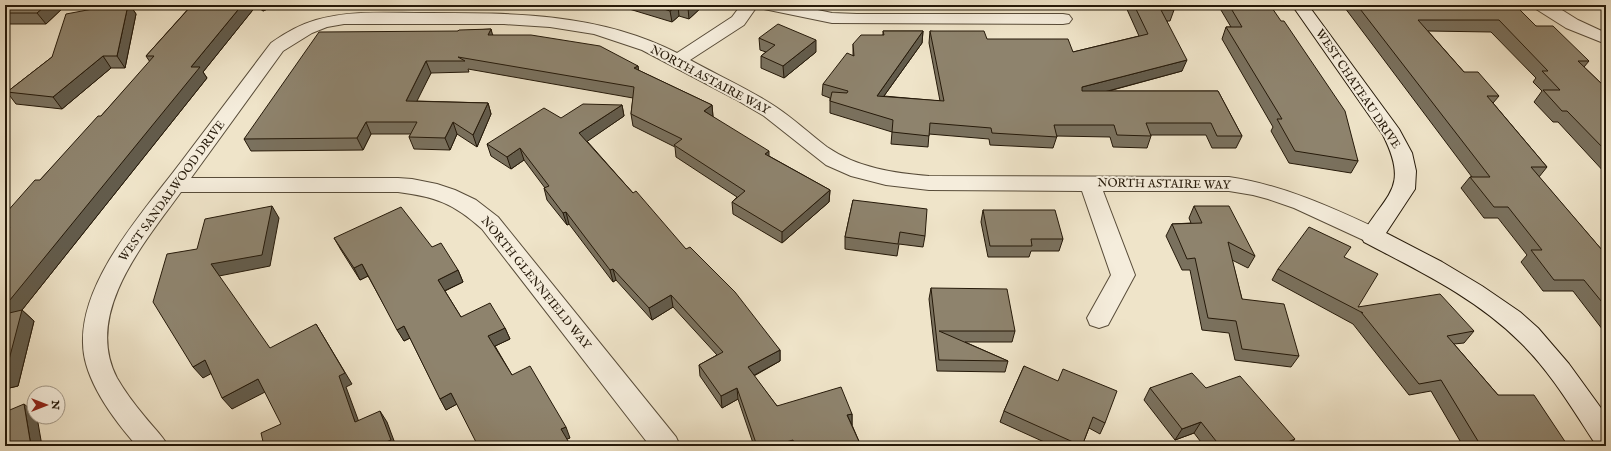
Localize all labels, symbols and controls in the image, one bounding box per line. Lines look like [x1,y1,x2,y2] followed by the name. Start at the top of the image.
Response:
[1312,26,1404,152] street label: WEST CHATEAU DRIVE
[648,42,773,118] street label: NORTH ASTAIRE WAY
[116,117,228,265] street label: WEST SANDALWOOD DRIVE
[1097,175,1232,193] street label: NORTH ASTAIRE WAY
[478,214,595,353] street label: NORTH GLENNFIELD WAY
[26,385,66,425] north arrow
[48,399,62,410] text: N

